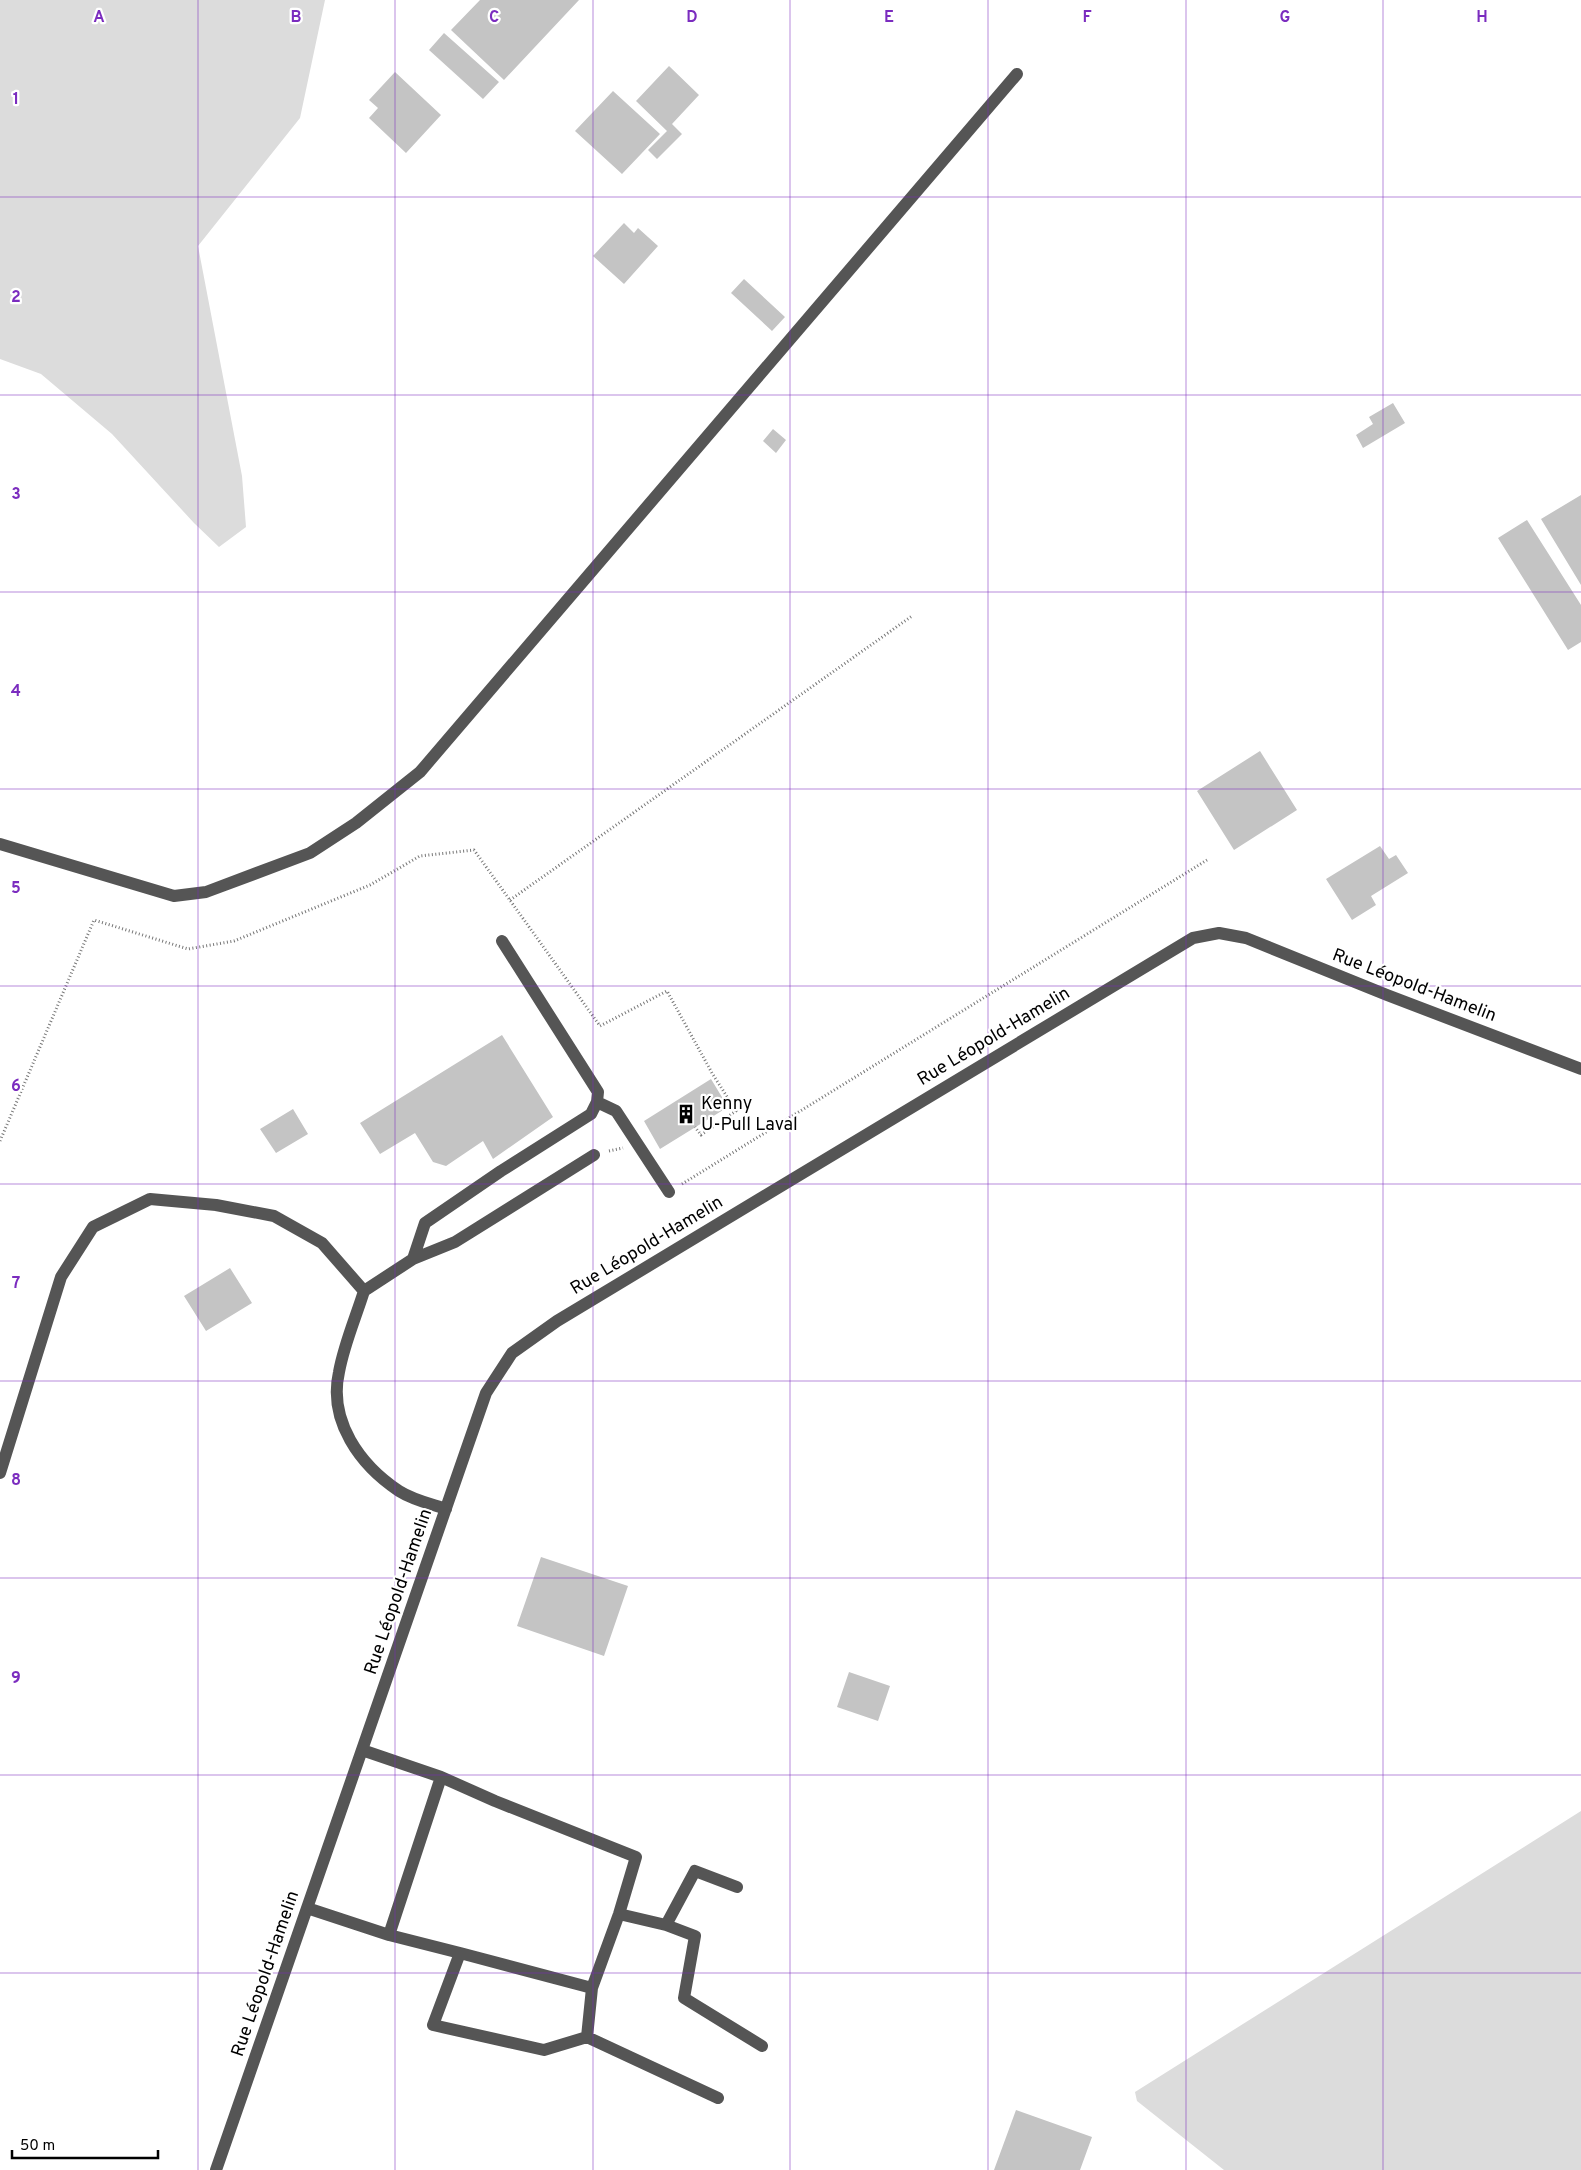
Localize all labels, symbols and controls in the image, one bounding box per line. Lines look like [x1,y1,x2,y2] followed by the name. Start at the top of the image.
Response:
[93,8,105,28] text: A
[290,8,302,28] text: B
[489,8,499,28] text: C
[686,8,698,28] text: D
[884,8,894,28] text: E
[1082,8,1092,28] text: F
[1280,8,1290,28] text: G
[1476,8,1488,28] text: H
[13,90,19,110] text: 1
[11,288,21,308] text: 2
[11,485,21,505] text: 3
[11,682,21,702] text: 4
[11,879,21,899] text: 5
[1329,944,1499,1028] street label: Rue Léopold-Hamelin
[913,982,1075,1092] street label: Rue Léopold-Hamelin
[11,1077,21,1097] text: 6
[701,1093,798,1137] place label: Kenny U-Pull Laval
[675,1103,697,1125] building icon: Kenny U-Pull Laval
[566,1191,728,1301] street label: Rue Léopold-Hamelin
[12,1274,20,1294] text: 7
[11,1471,21,1491] text: 8
[360,1506,438,1678] street label: Rue Léopold-Hamelin
[11,1669,21,1689] text: 9
[227,1888,305,2060] street label: Rue Léopold-Hamelin
[12,2128,159,2160] scale bar
[20,2137,55,2156] text: 50 m

